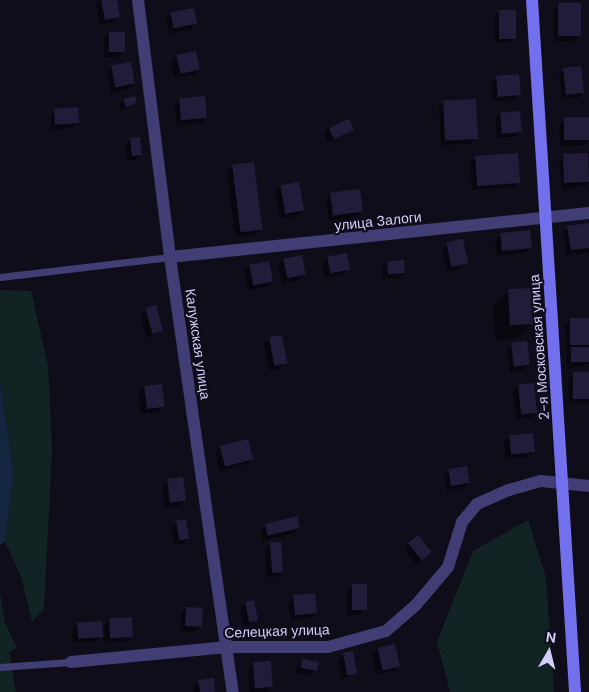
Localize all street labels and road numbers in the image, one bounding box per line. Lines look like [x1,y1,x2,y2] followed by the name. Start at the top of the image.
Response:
[334,208,422,234] street label: улица Залоги
[526,274,552,420] street label: 2-я Московская улица
[182,288,214,400] street label: Калужская улица
[224,621,330,641] street label: Селецкая улица

